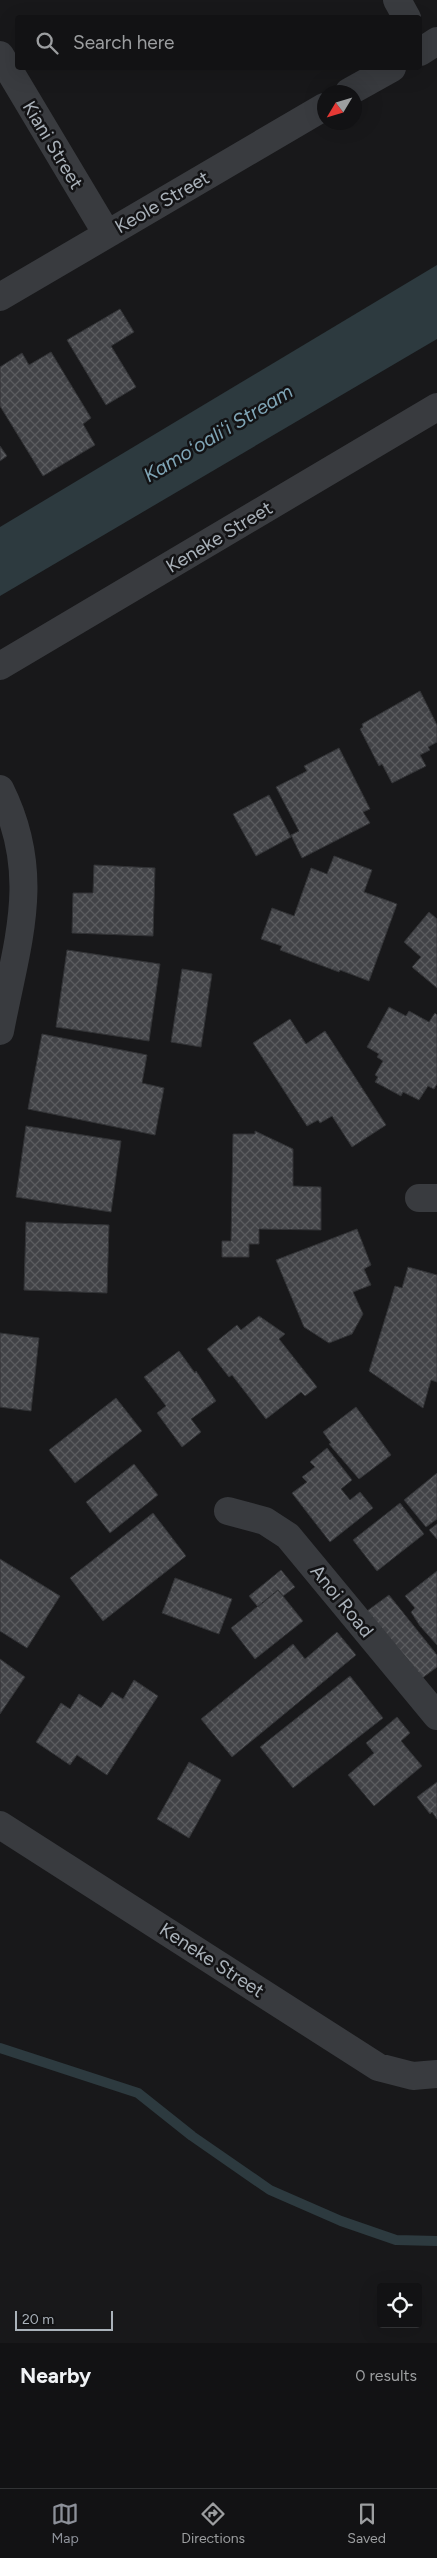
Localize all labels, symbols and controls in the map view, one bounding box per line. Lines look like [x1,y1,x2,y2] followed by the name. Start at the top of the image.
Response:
[15,15,422,70] search box
[33,29,61,57] icon: search
[73,31,175,54] text: Search here
[317,85,362,130] north arrow
[18,97,88,193] street label: Kiani Street
[111,166,213,238] street label: Keole Street
[139,379,297,487] water label: Kamoʻoaliʻi Stream
[162,496,276,578] street label: Keneke Street
[306,1560,378,1642] street label: Anoi Road
[155,1918,269,2002] street label: Keneke Street
[377,2283,422,2328] map controls
[377,2283,422,2328] button: locate
[15,2308,112,2331] scale bar
[22,2311,54,2328] text: 20 m
[20,2363,91,2388] text: Nearby
[355,2366,417,2385] text: 0 results
[51,2500,79,2547] tab: Map
[181,2500,245,2547] tab: Directions
[347,2500,386,2547] tab: Saved

